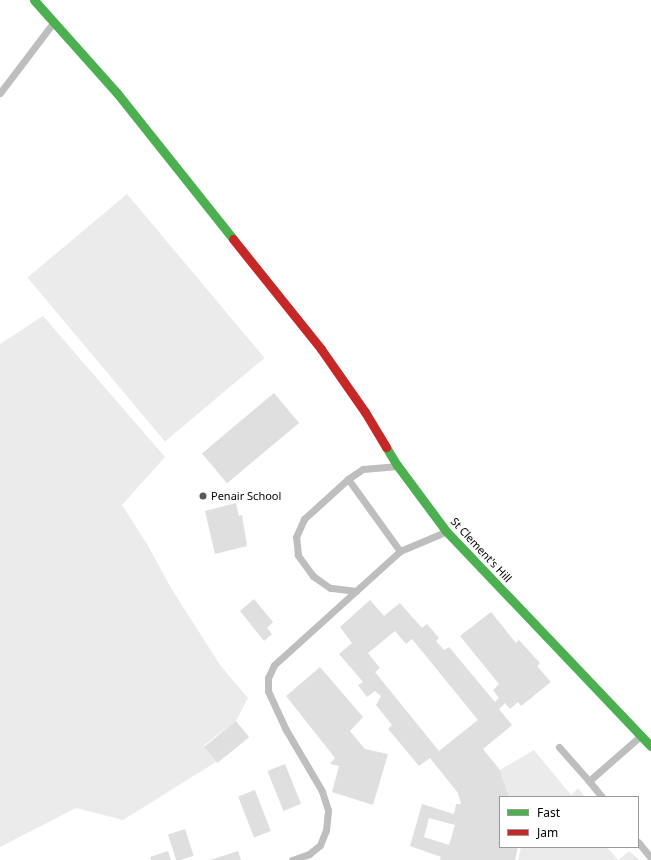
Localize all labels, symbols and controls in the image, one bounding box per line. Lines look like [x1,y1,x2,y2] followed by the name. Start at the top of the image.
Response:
[211,489,281,503] place label: Penair School
[198,491,208,501] marker: Penair School
[448,515,514,585] street label: St Clement's Hill
[499,796,639,848] legend
[537,804,560,821] text: Fast
[537,824,558,841] text: Jam

